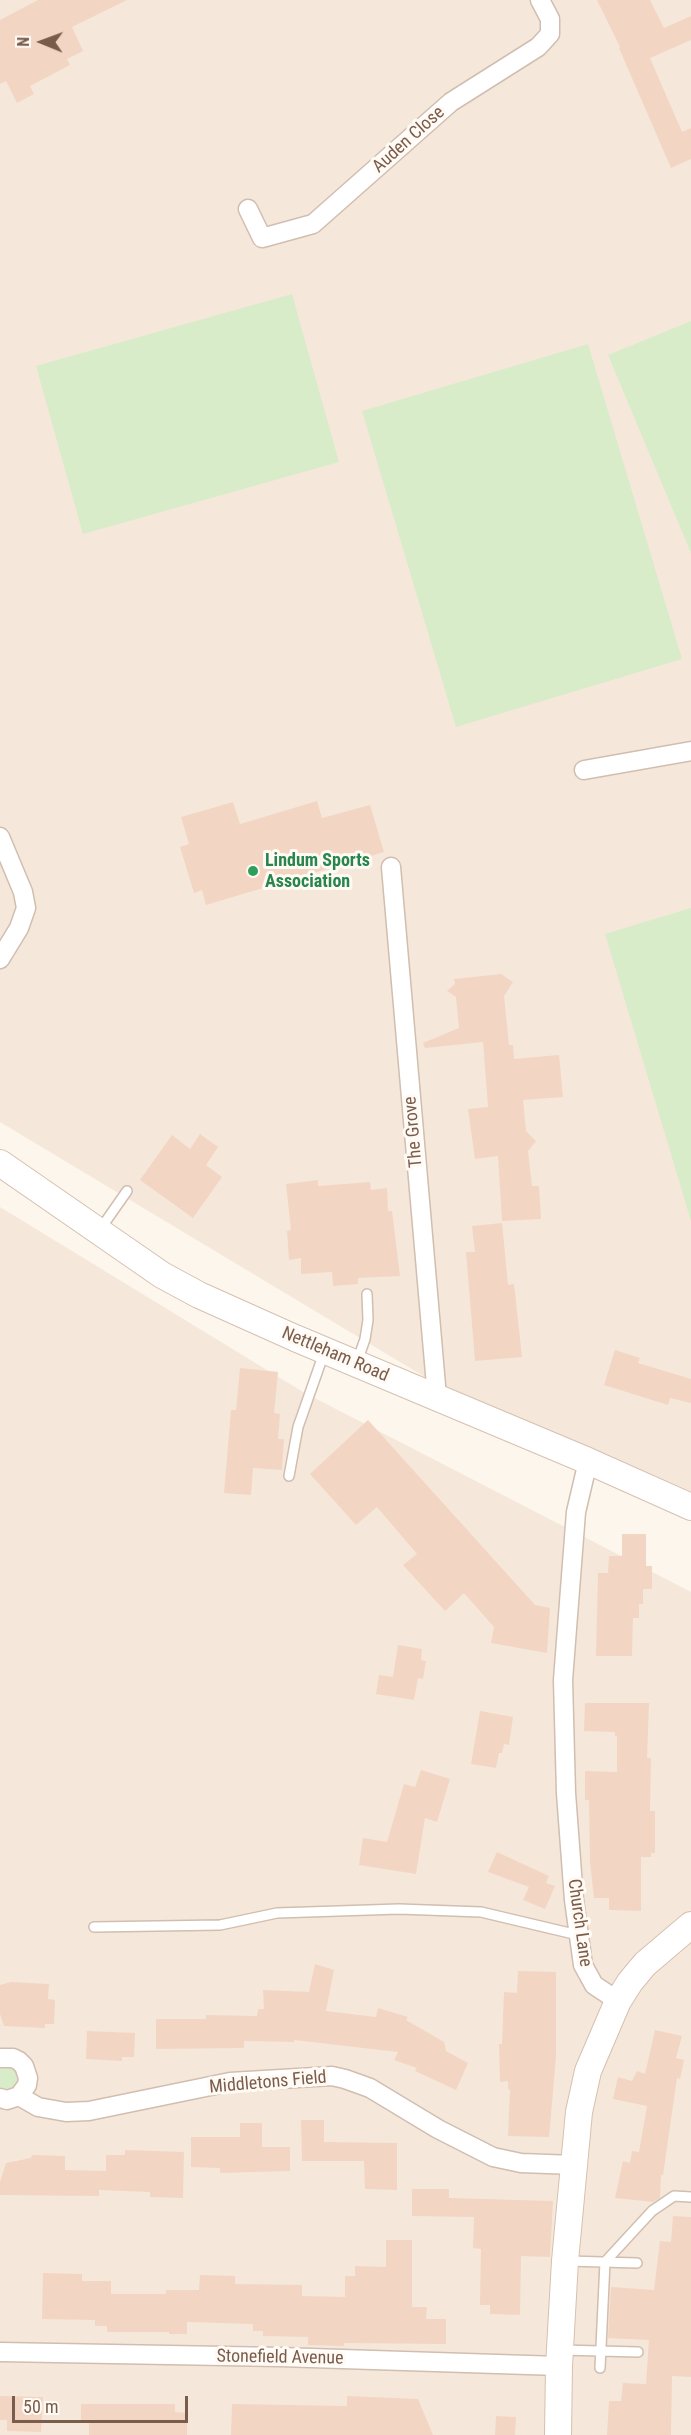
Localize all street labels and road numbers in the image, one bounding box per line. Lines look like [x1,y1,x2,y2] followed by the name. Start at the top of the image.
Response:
[369,102,449,178] street label: Auden Close
[400,1095,428,1169] street label: The Grove
[278,1323,392,1387] street label: Nettleham Road
[562,1878,596,1968] street label: Church Lane
[208,2067,328,2099] street label: Middletons Field
[216,2346,344,2370] street label: Stonefield Avenue

